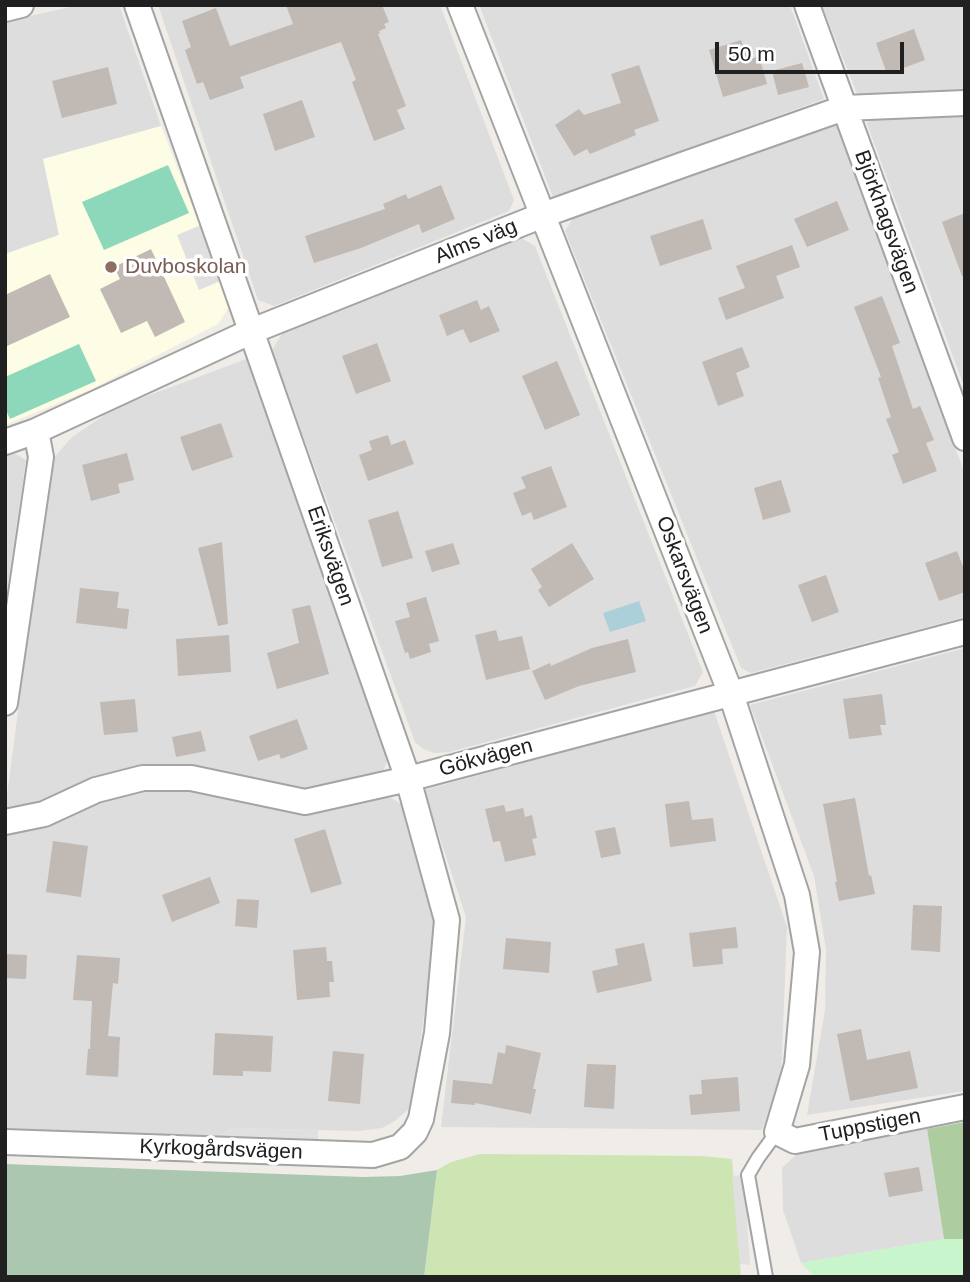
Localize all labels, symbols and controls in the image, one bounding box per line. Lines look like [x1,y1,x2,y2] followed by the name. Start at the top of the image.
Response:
[718,28,907,72] scale bar
[728,42,775,65] text: 50 m
[848,147,924,297] street label: Björkhagsvägen
[431,214,521,270] street label: Alms väg
[125,254,246,280] place label: Duvboskolan
[103,259,119,275] marker: Duvboskolan
[301,503,359,609] street label: Eriksvägen
[650,513,718,637] street label: Oskarsvägen
[437,733,535,783] street label: Gökvägen
[817,1104,923,1148] street label: Tuppstigen
[139,1135,303,1165] street label: Kyrkogårdsvägen

